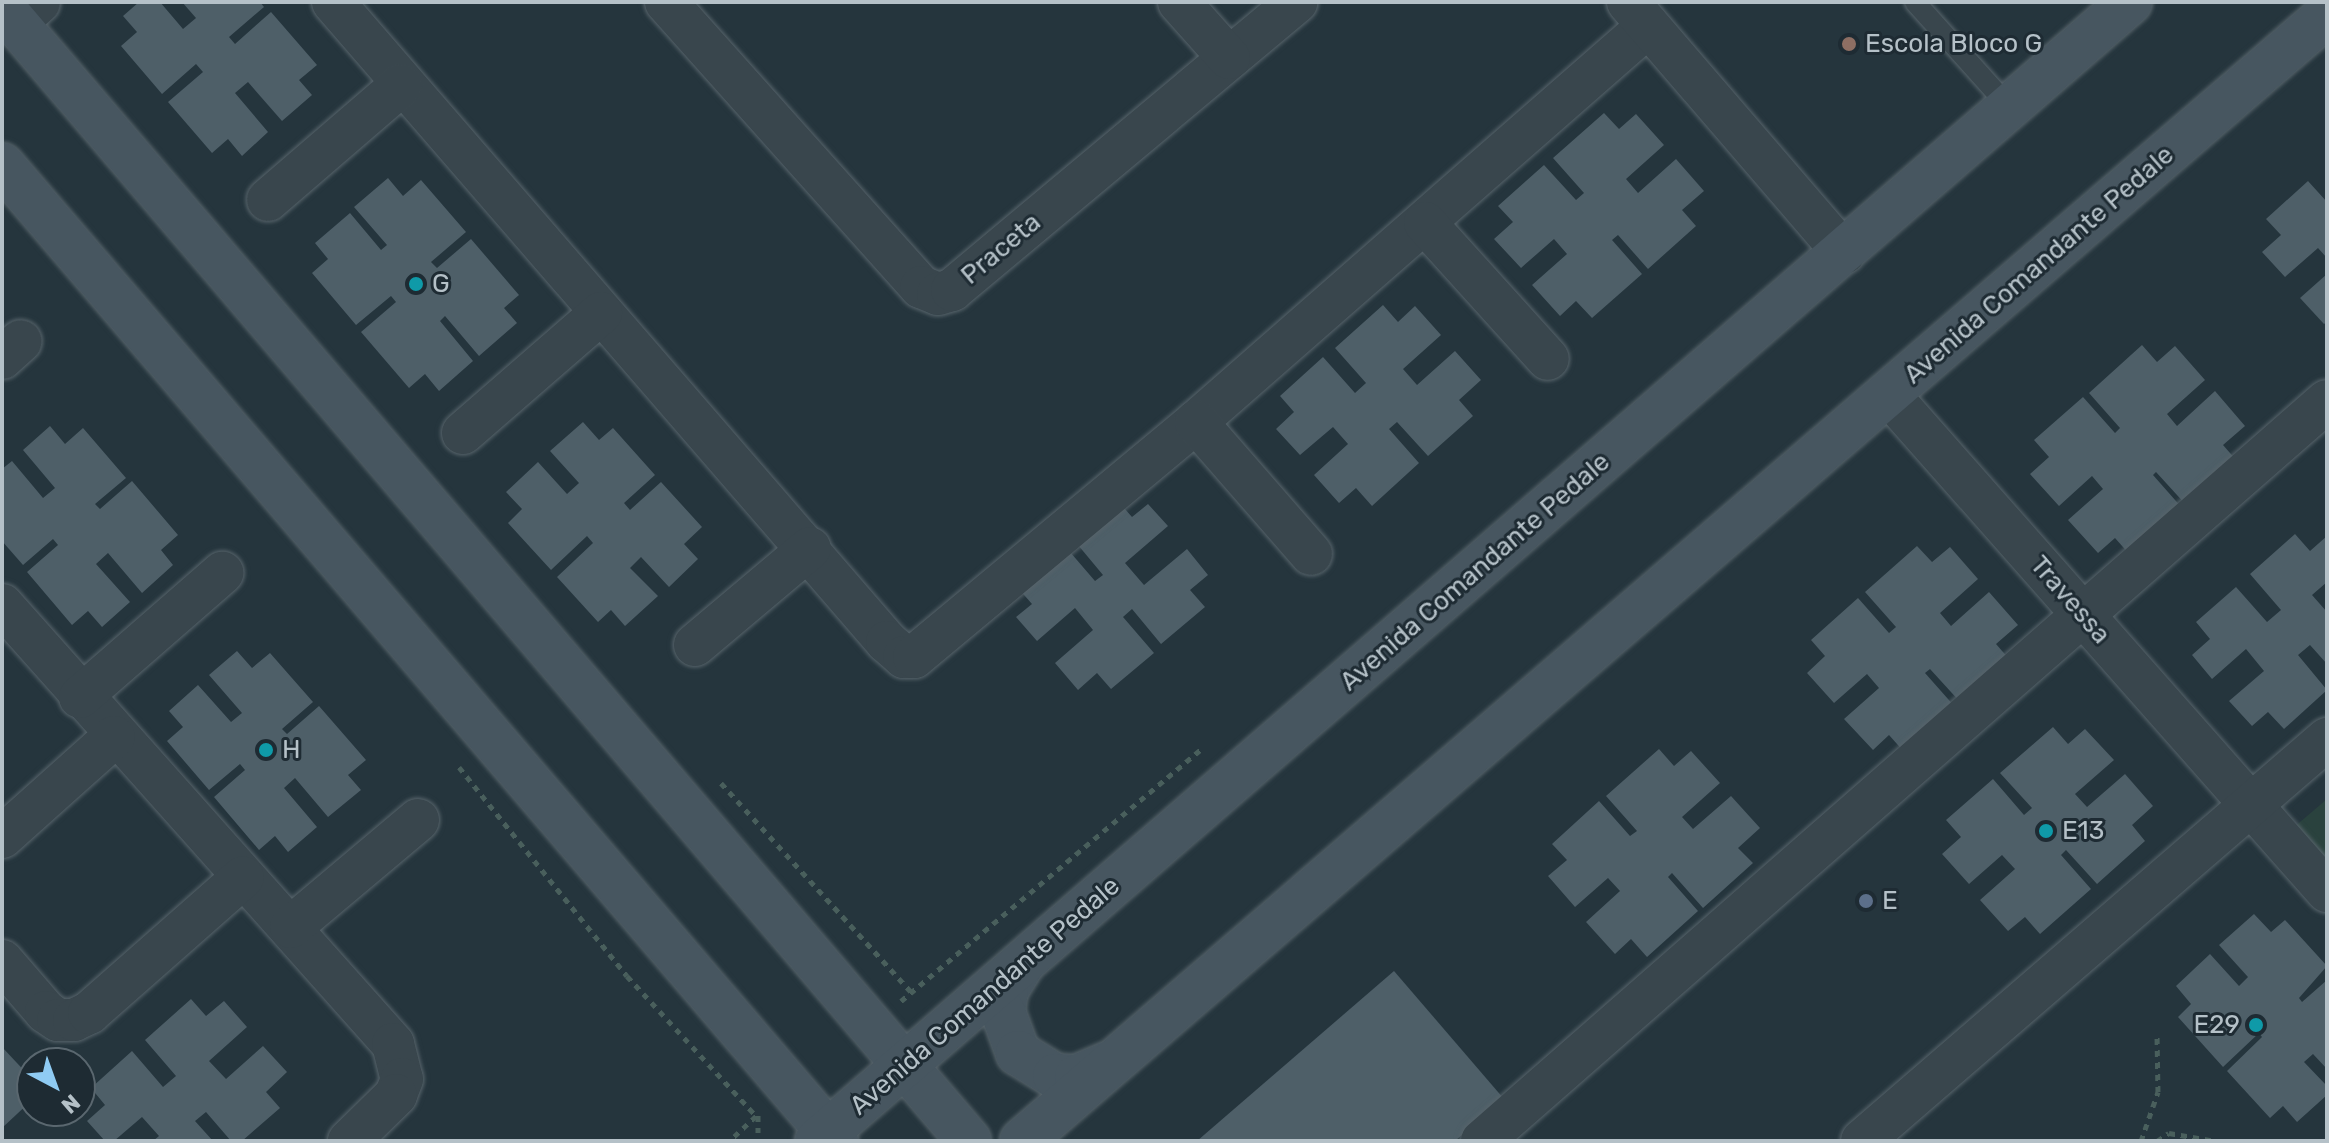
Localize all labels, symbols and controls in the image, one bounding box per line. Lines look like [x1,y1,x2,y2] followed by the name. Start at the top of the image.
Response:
[1865,28,2042,60] place label: Escola Bloco G
[1840,35,1858,53] marker: Escola Bloco G
[1898,139,2180,391] street label: Avenida Comandante Pedale
[955,207,1047,291] street label: Praceta
[432,268,450,300] place label: G
[407,275,425,293] marker: G
[1334,446,1616,698] street label: Avenida Comandante Pedale
[2023,550,2117,650] street label: Travessa
[282,734,301,766] place label: H
[257,741,275,759] marker: H
[2062,815,2104,847] place label: E13
[2037,822,2055,840] marker: E13
[844,870,1126,1122] street label: Avenida Comandante Pedale
[1882,885,1898,917] place label: E
[1857,892,1875,910] marker: E
[2194,1009,2240,1041] place label: E29
[2247,1016,2265,1034] marker: E29
[16,1047,96,1127] north arrow
[56,1089,86,1119] text: N

